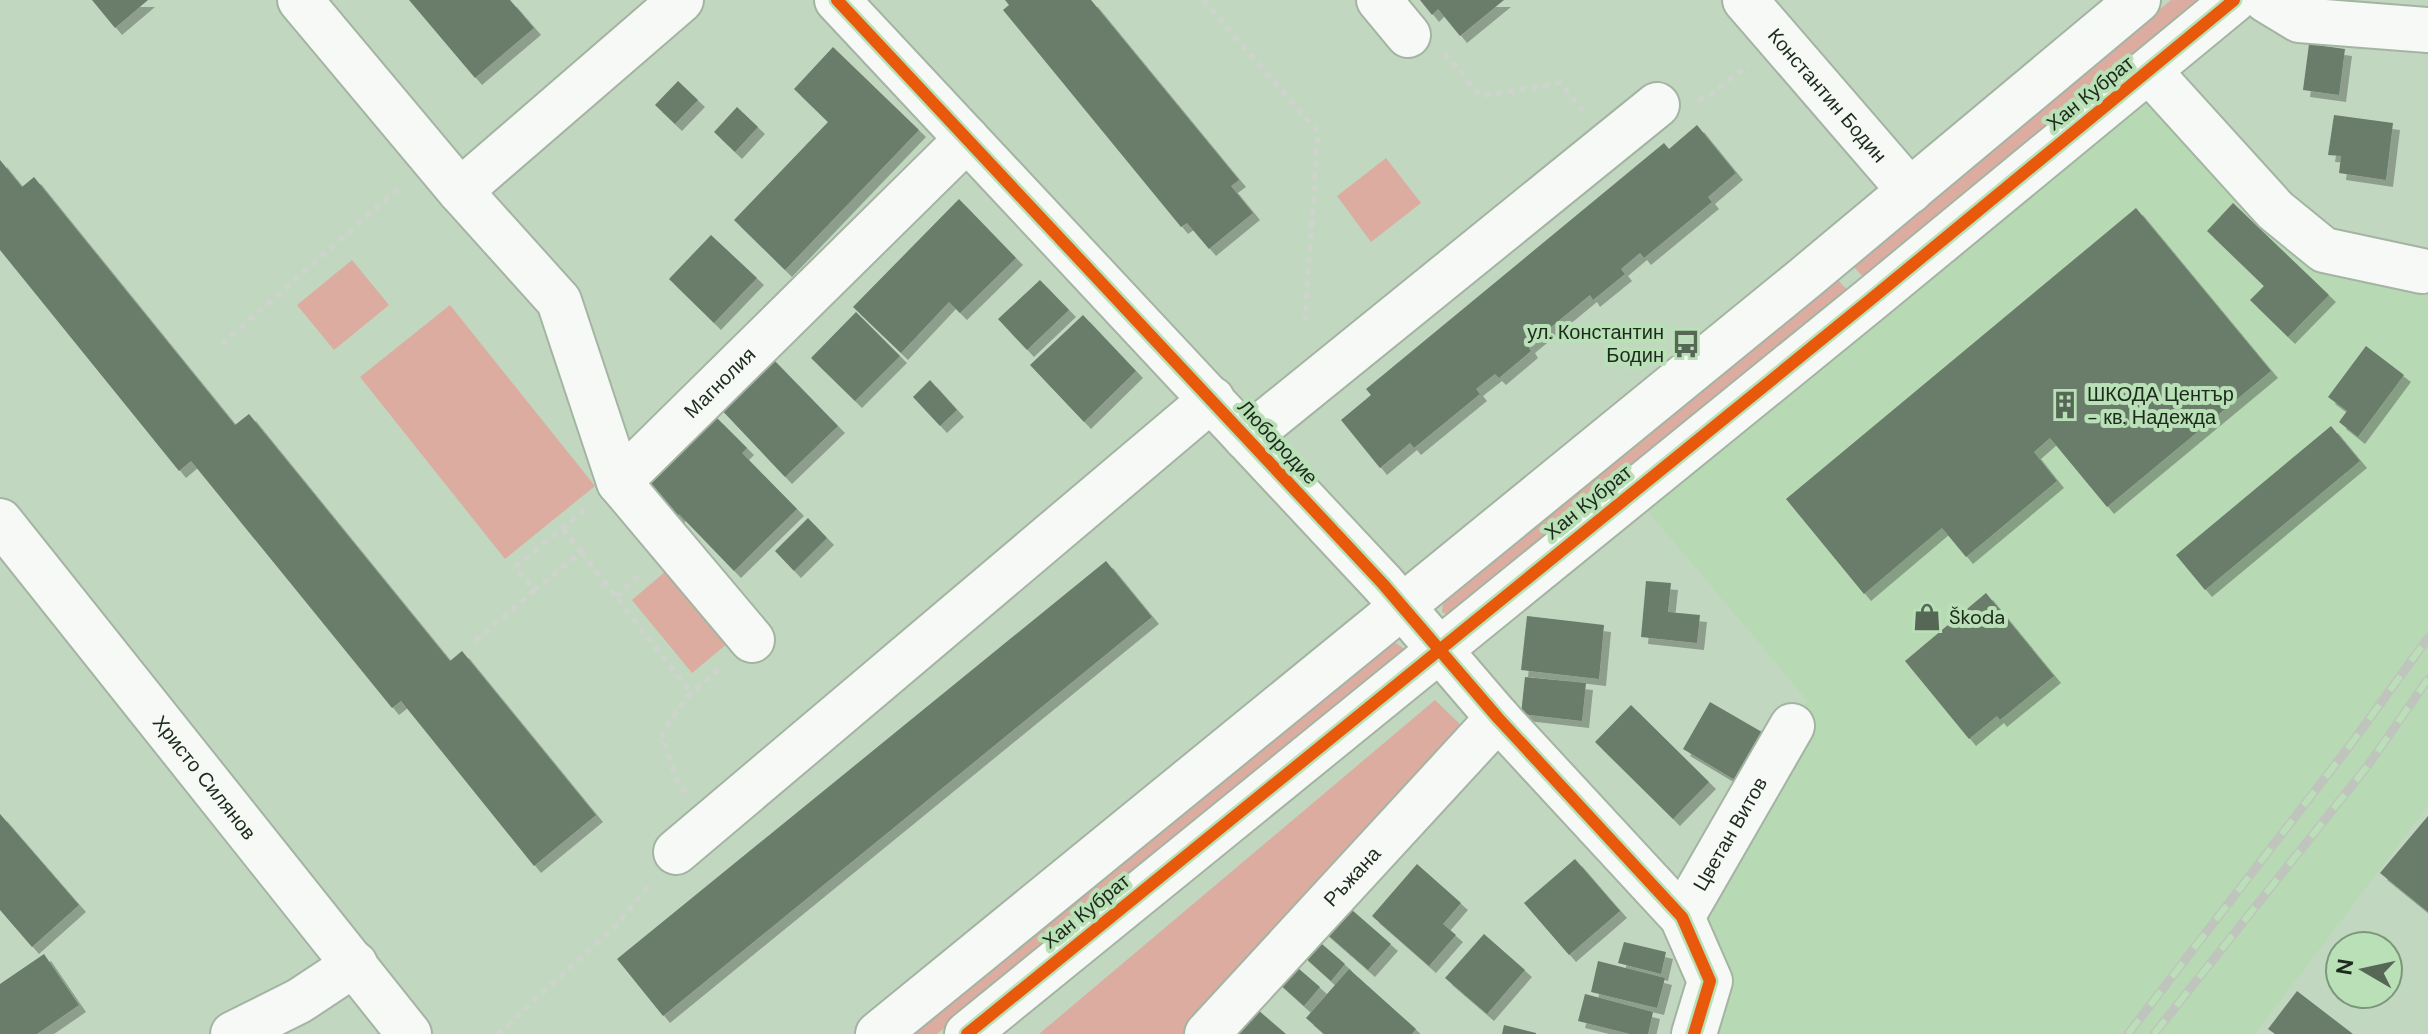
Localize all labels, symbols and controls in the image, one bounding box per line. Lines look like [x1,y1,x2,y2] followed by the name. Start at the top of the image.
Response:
[1762,23,1893,168] street label: Константин Бодин
[2041,50,2139,136] street label: Хан Кубрат
[1527,319,1664,368] place label: ул. Константин Бодин
[1671,329,1701,359] bus stop icon: ул. Константин Бодин
[678,342,761,424] street label: Магнолия
[2087,381,2234,430] place label: ШКОДА Център - кв. Надежда
[2050,390,2080,420] building icon: ШКОДА Център - кв. Надежда
[1232,394,1324,490] street label: Любородие
[1539,459,1637,545] street label: Хан Кубрат
[1912,602,1942,632] shop icon: Škoda
[1949,604,2005,630] place label: Škoda
[147,710,262,845] street label: Христо Силянов
[1687,772,1773,895] street label: Цветан Витов
[1318,840,1387,912] street label: Ръжана
[1037,868,1135,954] street label: Хан Кубрат
[2324,930,2404,1010] north arrow
[2329,957,2360,977] text: N

